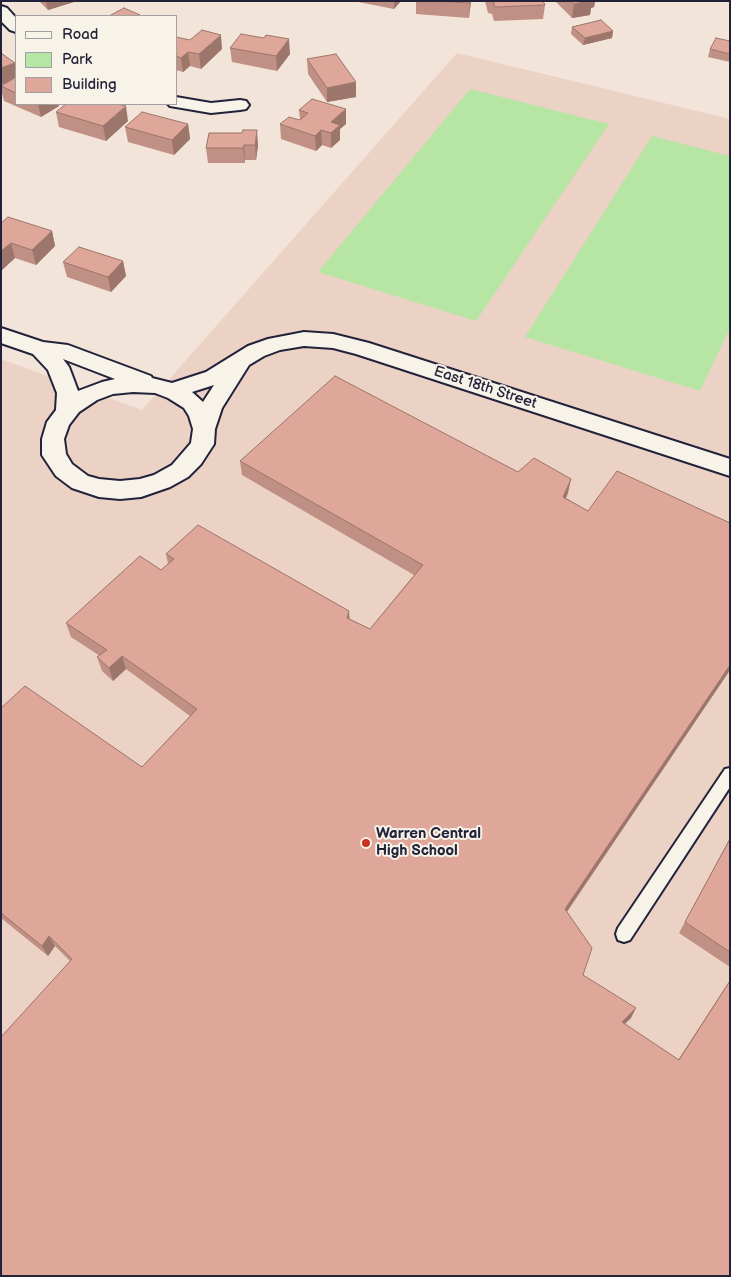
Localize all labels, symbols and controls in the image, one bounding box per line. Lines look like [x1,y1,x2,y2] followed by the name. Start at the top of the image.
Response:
[15,15,178,105] legend
[62,25,98,44] text: Road
[62,50,92,69] text: Park
[62,75,117,94] text: Building
[431,363,539,413] street label: East 18th Street
[376,825,481,860] place label: Warren Central High School
[360,837,372,849] marker: Warren Central High School

